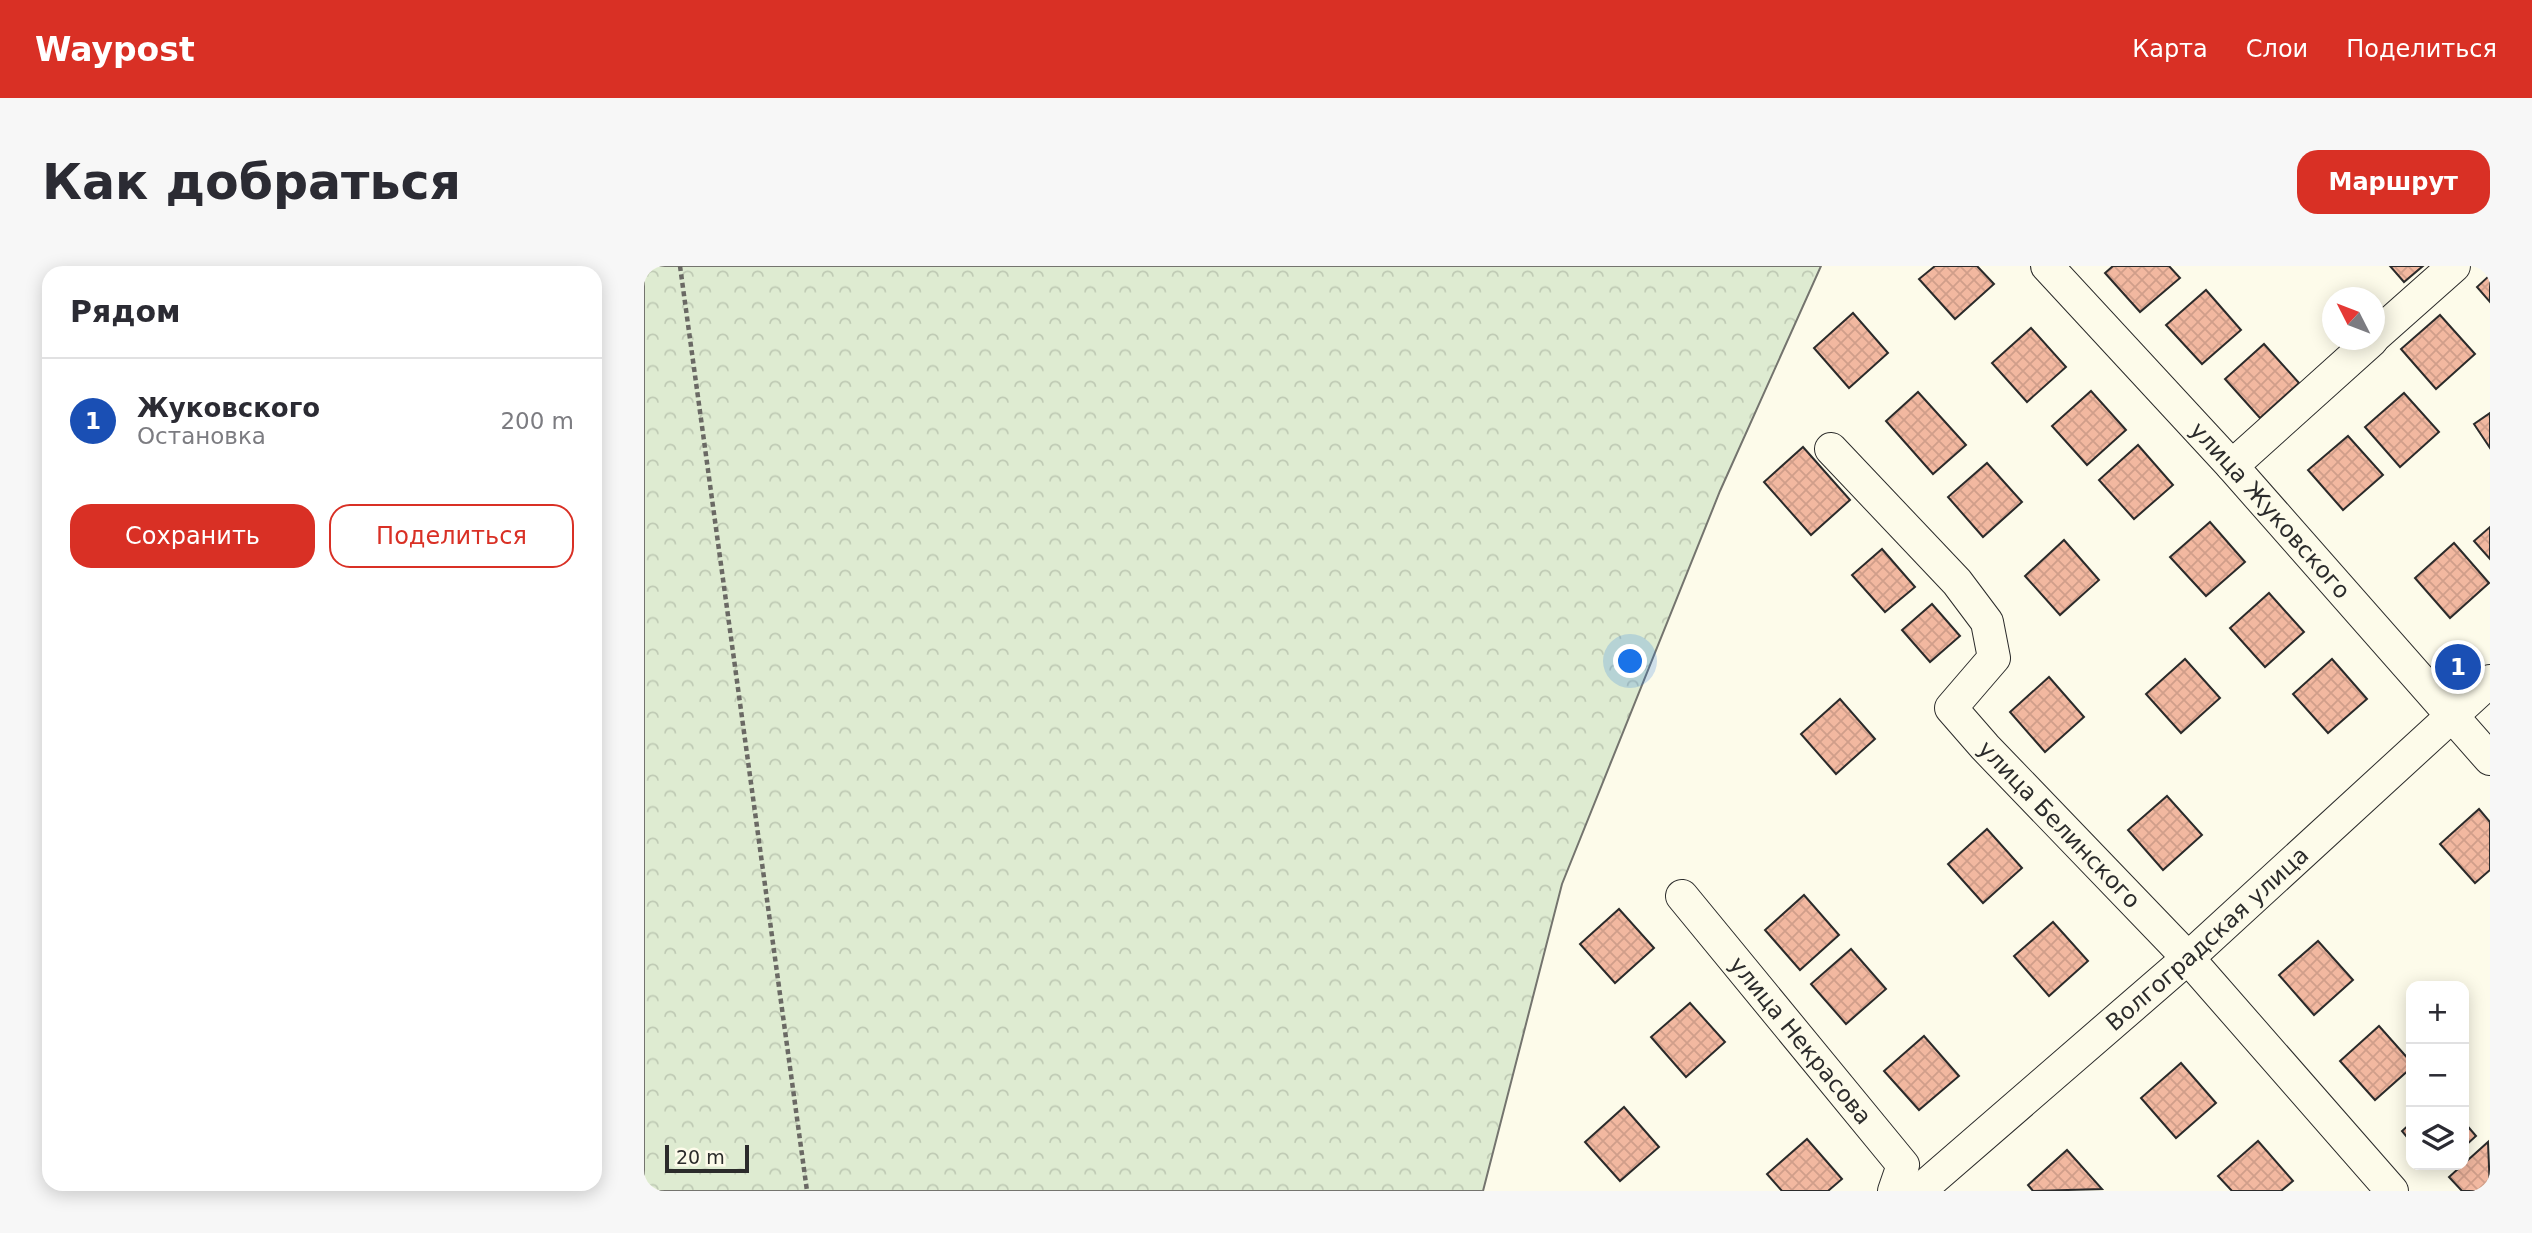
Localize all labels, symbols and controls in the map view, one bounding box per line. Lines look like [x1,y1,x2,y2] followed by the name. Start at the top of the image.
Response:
[35,30,195,69] text: Waypost
[2132,35,2208,63] text: Карта
[2246,35,2308,63] text: Слои
[2346,35,2497,63] text: Поделиться
[2297,150,2490,214] button: Маршрут
[42,154,461,211] text: Как добраться
[2322,287,2385,350] north arrow
[70,294,181,329] text: Рядом
[137,393,320,423] text: Жуковского
[85,408,101,434] text: 1
[500,408,574,434] text: 200 m
[2185,417,2356,604] street label: улица Жуковского
[137,423,266,449] text: Остановка
[70,504,315,568] button: Сохранить
[329,504,574,568] button: Поделиться
[2435,641,2481,693] pin: 1
[1613,644,1647,678] your location
[1973,735,2146,913] street label: улица Белинского
[2101,841,2313,1036] street label: Волгоградская улица
[1724,952,1877,1129] street label: улица Некрасова
[2406,981,2469,1170] map controls
[2406,981,2469,1044] button: +
[2406,1044,2469,1107] button: −
[2406,1107,2469,1170] button: layers
[665,1142,749,1174] scale bar
[676,1146,725,1168] text: 20 m

